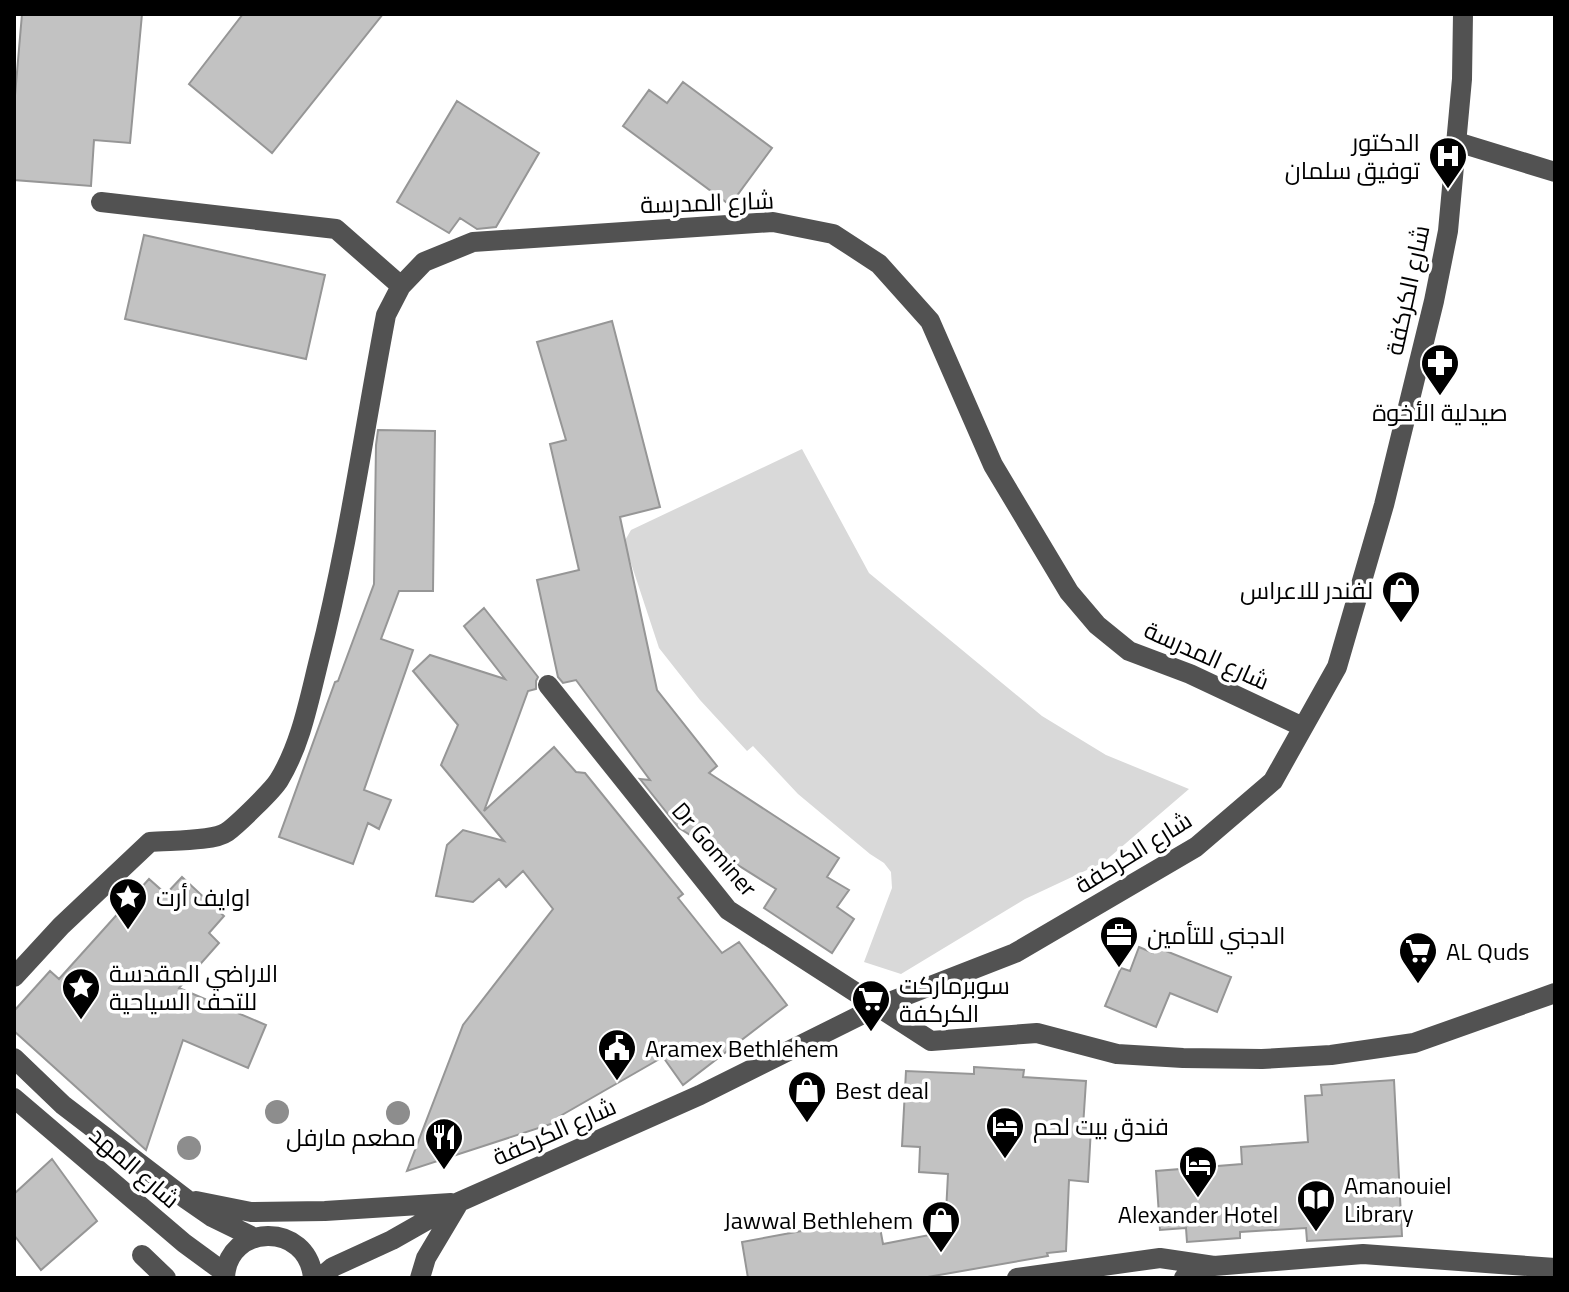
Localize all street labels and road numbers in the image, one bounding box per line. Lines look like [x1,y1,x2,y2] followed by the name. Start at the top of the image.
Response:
[639,182,775,222] street label: شارع المدرسة
[1376,222,1438,358] street label: شارع الكركفة
[1139,611,1275,699] street label: شارع المدرسة
[664,794,766,904] street label: Dr Gominer
[1067,802,1199,902] street label: شارع الكركفة
[486,1088,622,1174] street label: شارع الكركفة
[82,1117,188,1217] street label: شارع المهد

